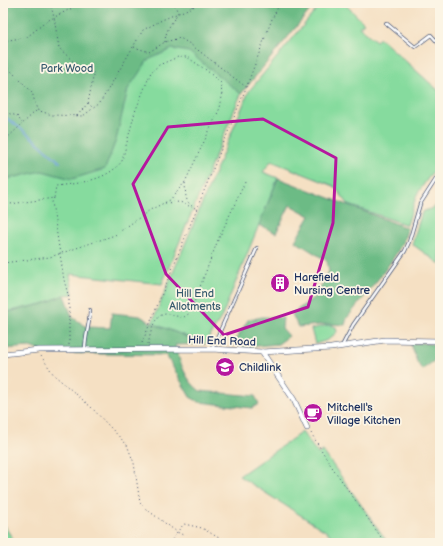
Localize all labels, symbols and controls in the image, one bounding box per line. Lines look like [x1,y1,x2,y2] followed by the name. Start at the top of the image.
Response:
[41,62,93,75] park label: Park Wood
[294,271,371,297] place label: Harefield Nursing Centre
[269,272,291,294] building icon: Harefield Nursing Centre
[169,287,221,313] park label: Hill End Allotments
[188,333,256,349] street label: Hill End Road
[214,356,236,378] school or university icon: Childlink
[239,361,281,374] place label: Childlink
[327,401,401,427] place label: Mitchell's Village Kitchen
[302,402,324,424] cafe icon: Mitchell's Village Kitchen

